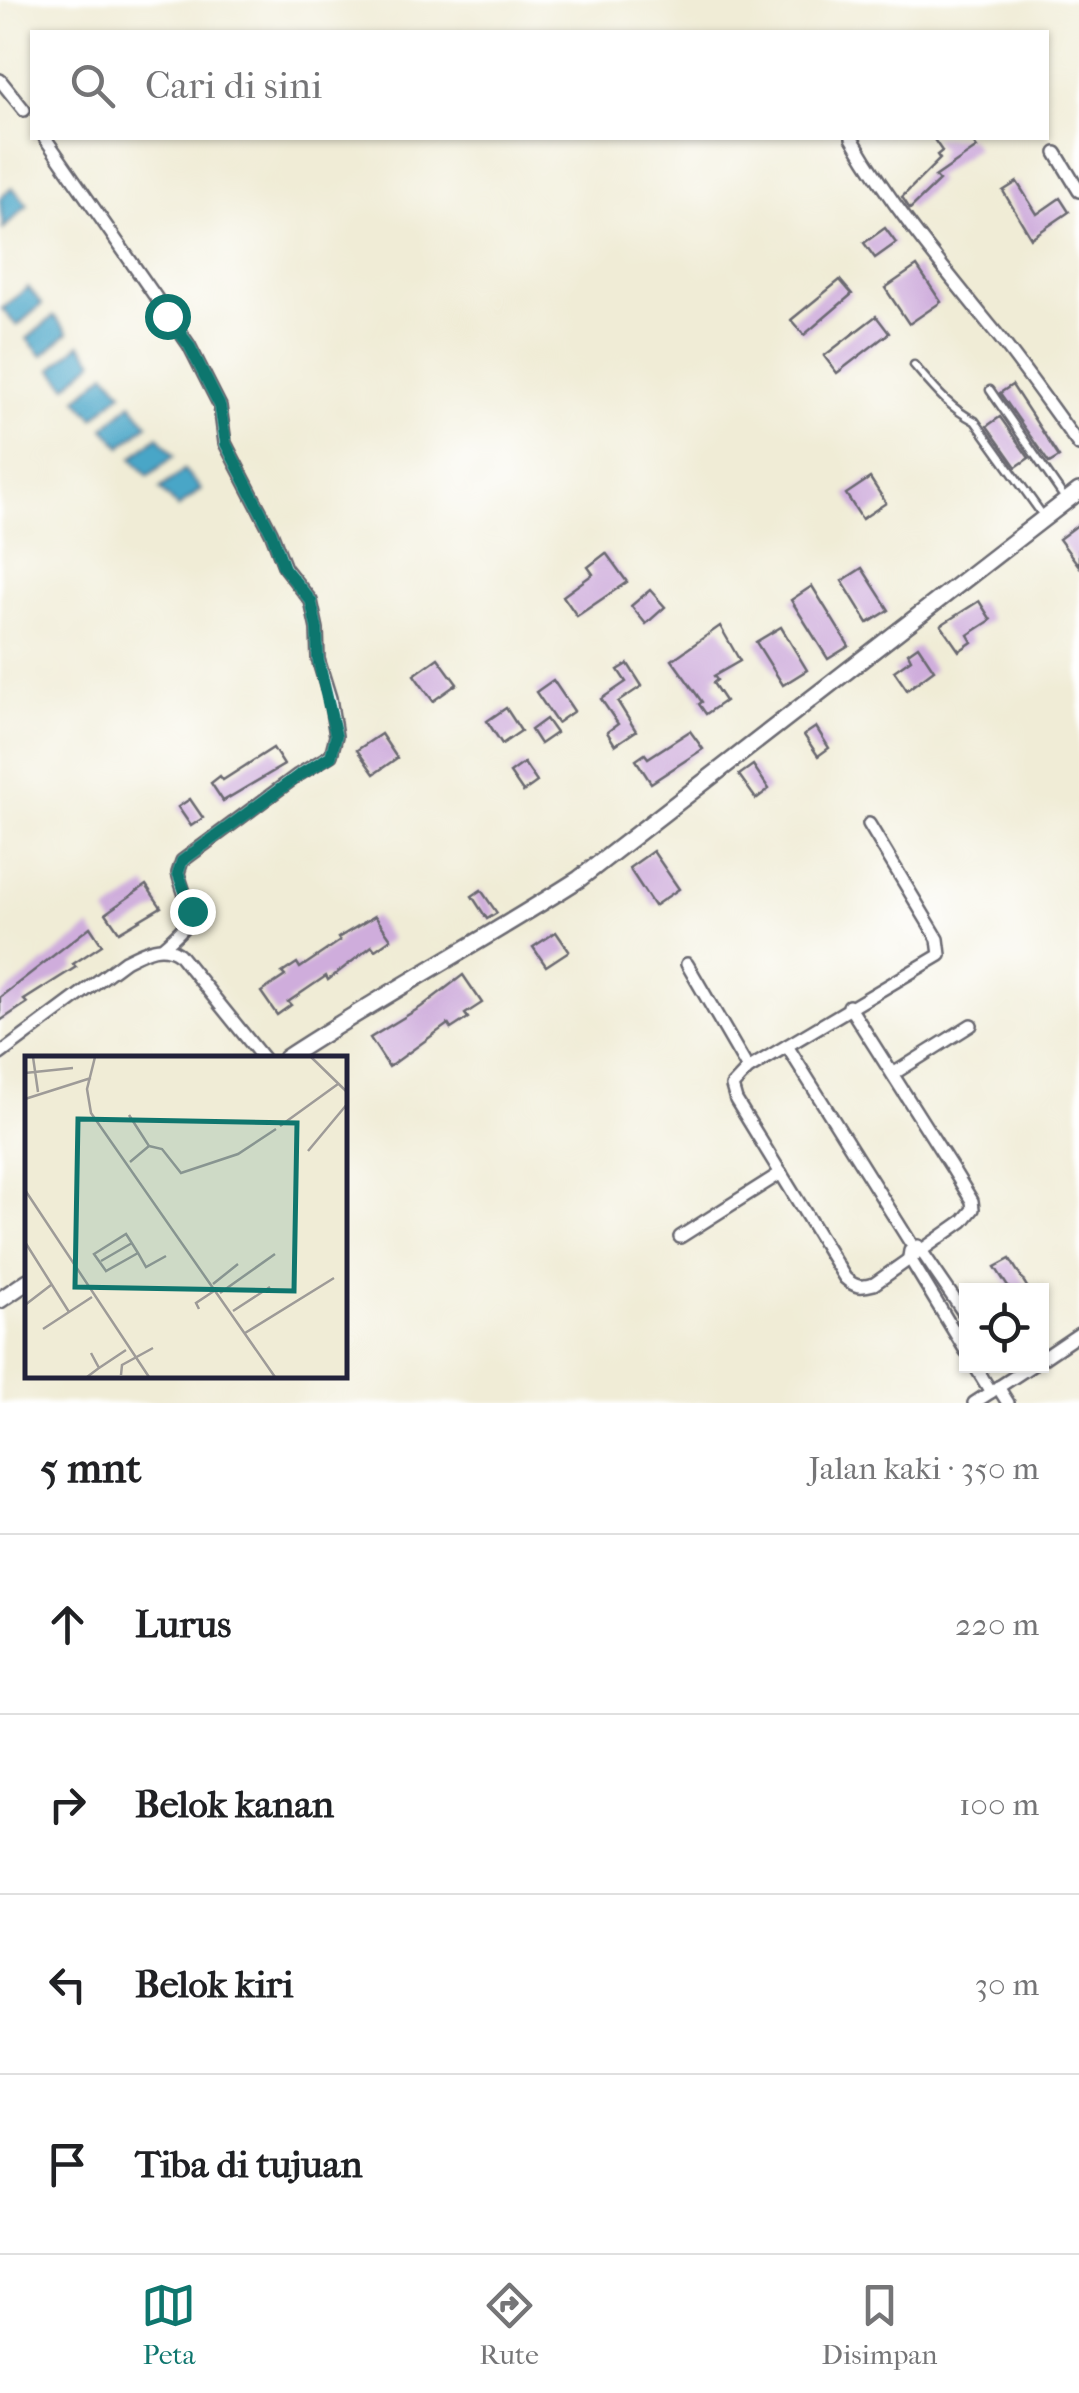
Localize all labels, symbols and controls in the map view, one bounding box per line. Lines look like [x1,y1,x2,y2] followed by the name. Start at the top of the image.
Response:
[30,30,1049,140] search box
[65,58,120,113] icon: search
[145,63,322,108] text: Cari di sini
[145,294,191,340] route start
[170,889,216,935] route end
[25,1056,348,1378] inset map
[959,1283,1049,1373] map controls
[959,1283,1049,1373] button: locate
[40,1444,141,1493] text: 5 mnt
[808,1450,1039,1487] text: Jalan kaki · 350 m
[40,1597,95,1652] icon: ahead
[135,1602,231,1647] text: Lurus
[955,1606,1039,1643] text: 220 m
[40,1777,95,1832] icon: right
[135,1782,334,1827] text: Belok kanan
[959,1786,1039,1823] text: 100 m
[40,1957,95,2012] icon: left
[135,1962,294,2007] text: Belok kiri
[975,1966,1039,2003] text: 30 m
[40,2137,95,2192] icon: arrive
[135,2142,362,2187] text: Tiba di tujuan
[141,2278,196,2371] tab: Peta
[479,2278,539,2371] tab: Rute
[822,2278,938,2371] tab: Disimpan

